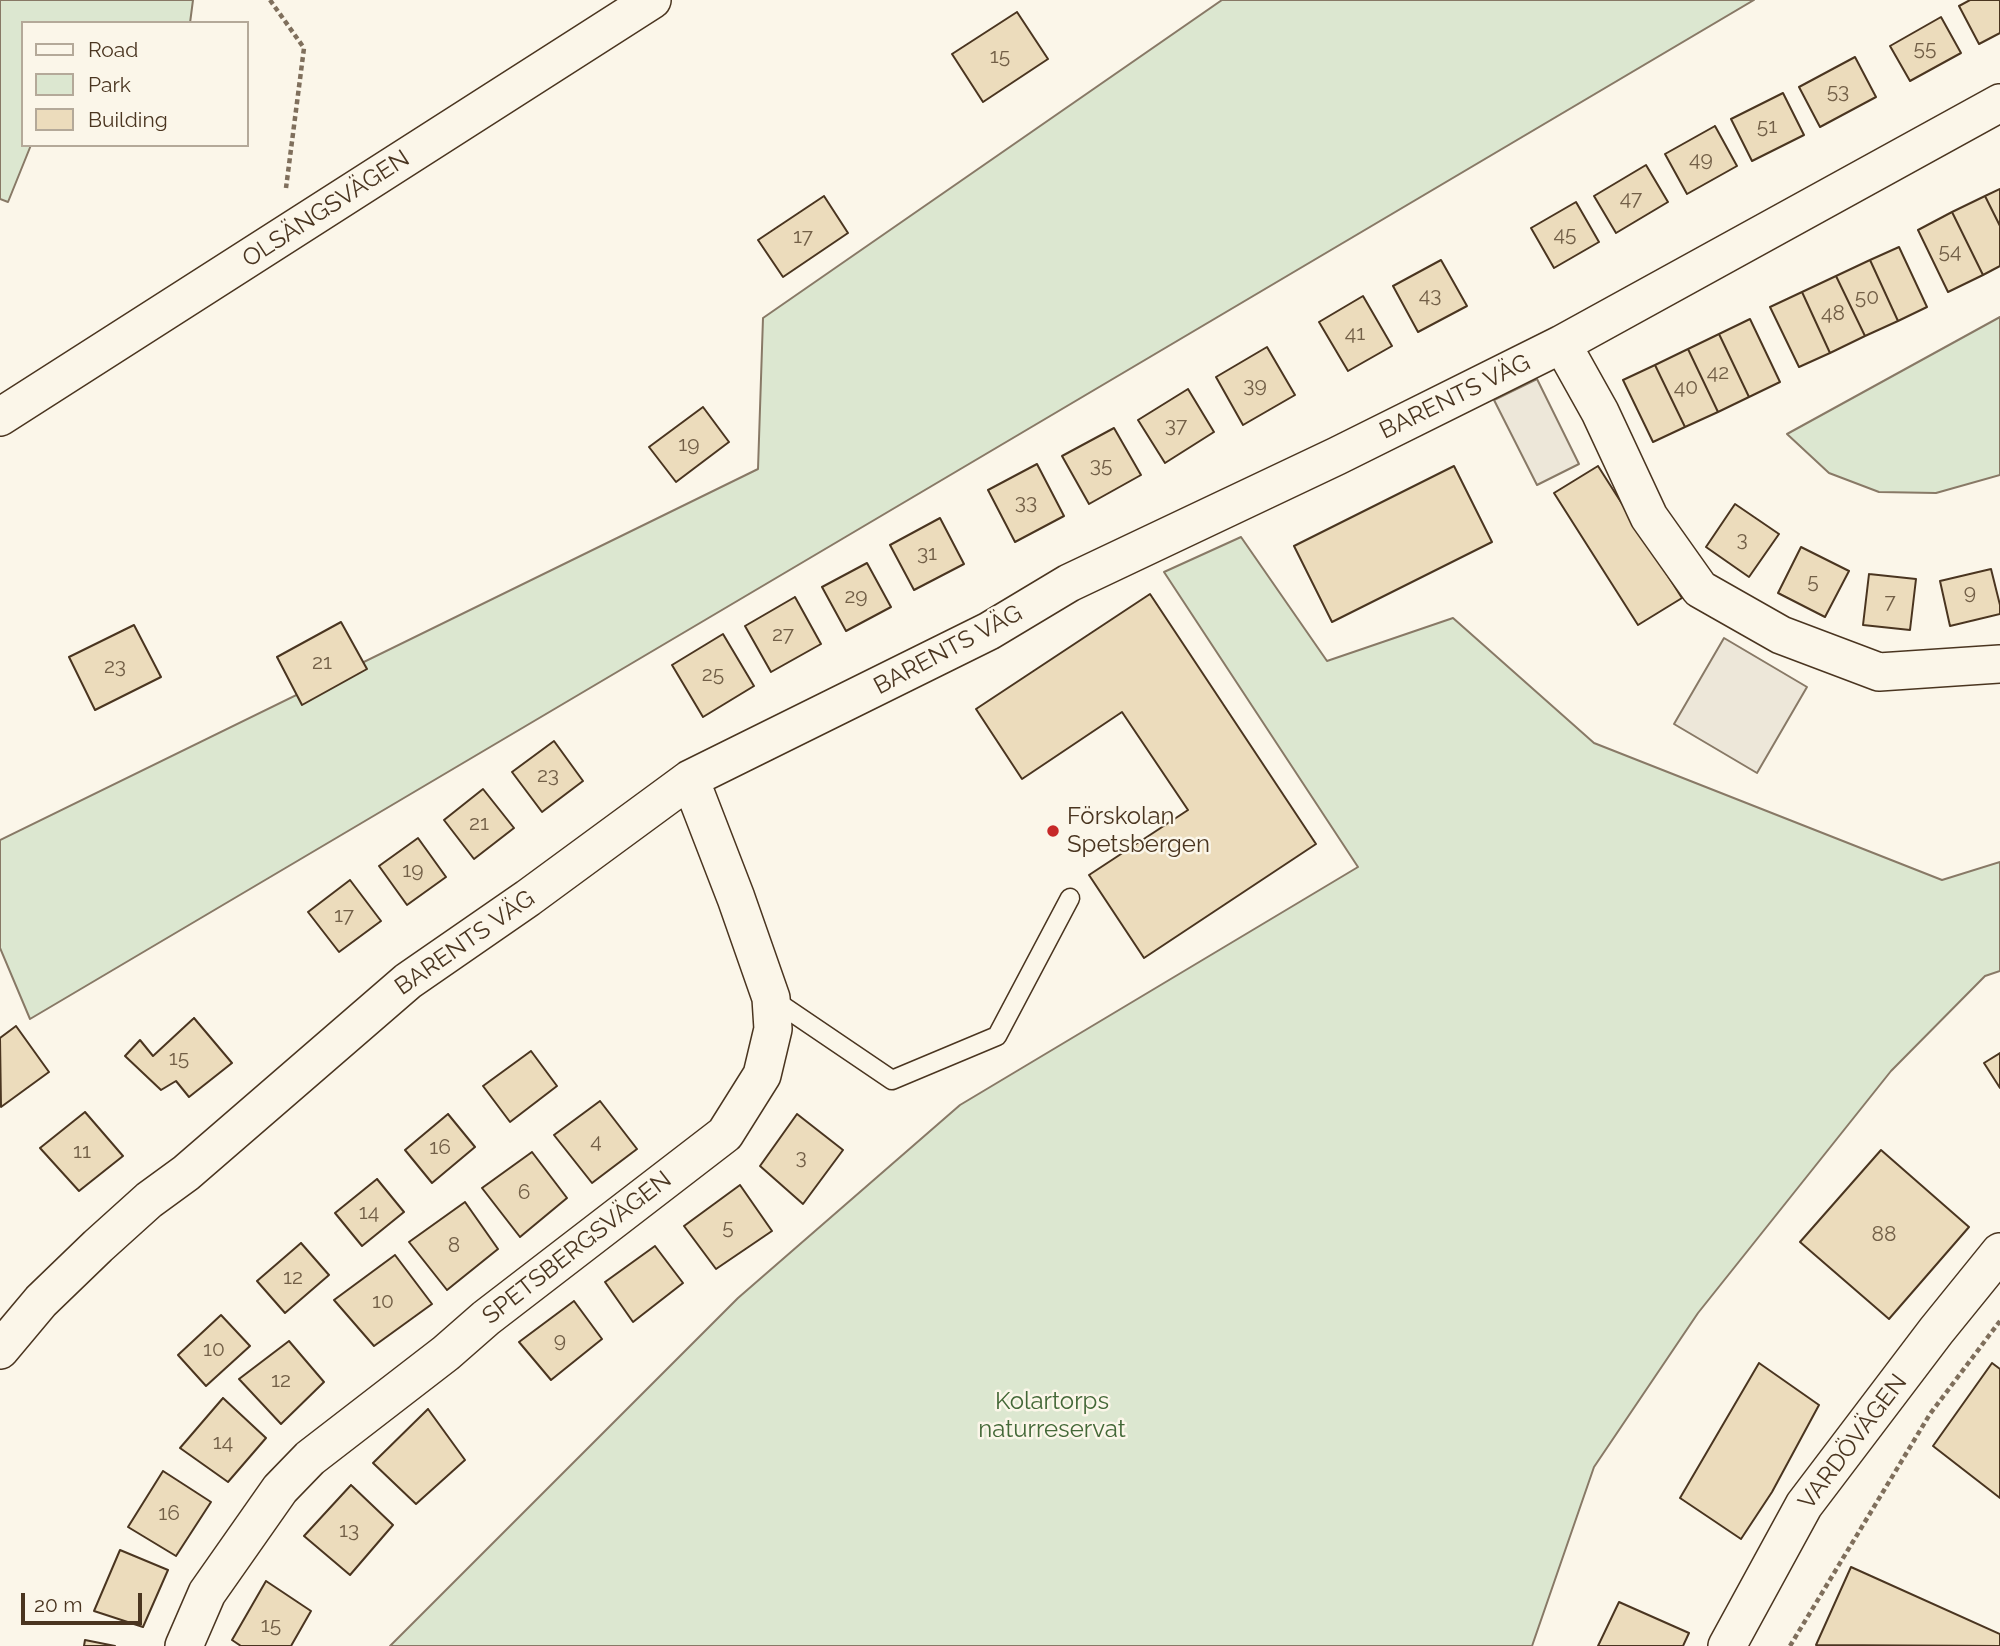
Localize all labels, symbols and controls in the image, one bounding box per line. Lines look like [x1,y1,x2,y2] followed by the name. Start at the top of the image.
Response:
[21,21,248,147] legend
[1914,36,1936,62] house number: 55
[88,37,138,62] text: Road
[990,44,1010,70] house number: 15
[88,72,131,97] text: Park
[1827,79,1849,105] house number: 53
[88,107,168,132] text: Building
[1757,114,1777,140] house number: 51
[237,144,415,274] street label: OLSÄNGSVÄGEN
[1689,147,1713,173] house number: 49
[1620,186,1642,212] house number: 47
[1554,222,1576,248] house number: 45
[793,224,813,250] house number: 17
[1939,239,1961,265] house number: 54
[1419,283,1441,309] house number: 43
[1855,285,1879,311] house number: 50
[1821,301,1845,327] house number: 48
[1345,321,1365,347] house number: 41
[1375,348,1535,446] street label: BARENTS VÄG
[1707,360,1729,386] house number: 42
[1243,373,1267,399] house number: 39
[1674,375,1698,401] house number: 40
[1165,413,1187,439] house number: 37
[678,432,700,458] house number: 19
[1090,453,1112,479] house number: 35
[1015,490,1037,516] house number: 33
[1736,527,1748,553] house number: 3
[917,541,937,567] house number: 31
[1807,569,1819,595] house number: 5
[1964,580,1976,606] house number: 9
[844,584,868,610] house number: 29
[1884,589,1896,615] house number: 7
[869,599,1027,701] street label: BARENTS VÄG
[772,622,794,648] house number: 27
[312,650,332,676] house number: 21
[104,654,126,680] house number: 23
[702,662,724,688] house number: 25
[537,763,559,789] house number: 23
[1067,803,1210,859] place label: Förskolan Spetsbergen
[469,811,489,837] house number: 21
[1045,823,1061,839] marker: Förskolan Spetsbergen
[402,858,424,884] house number: 19
[390,884,540,1002] street label: BARENTS VÄG
[334,903,354,929] house number: 17
[169,1046,189,1072] house number: 15
[590,1129,602,1155] house number: 4
[429,1135,451,1161] house number: 16
[73,1139,91,1165] house number: 11
[795,1145,807,1171] house number: 3
[477,1165,677,1331] street label: SPETSBERGSVÄGEN
[518,1180,530,1206] house number: 6
[359,1200,379,1226] house number: 14
[722,1215,734,1241] house number: 5
[1872,1222,1896,1248] house number: 88
[448,1233,460,1259] house number: 8
[283,1265,303,1291] house number: 12
[372,1289,394,1315] house number: 10
[554,1328,566,1354] house number: 9
[203,1337,225,1363] house number: 10
[271,1368,291,1394] house number: 12
[1793,1369,1913,1515] street label: VARDÖVÄGEN
[978,1388,1126,1444] park label: Kolartorps naturreservat
[213,1430,233,1456] house number: 14
[158,1501,180,1527] house number: 16
[339,1518,359,1544] house number: 13
[24,1580,145,1624] scale bar
[34,1592,82,1617] text: 20 m
[261,1613,281,1639] house number: 15

